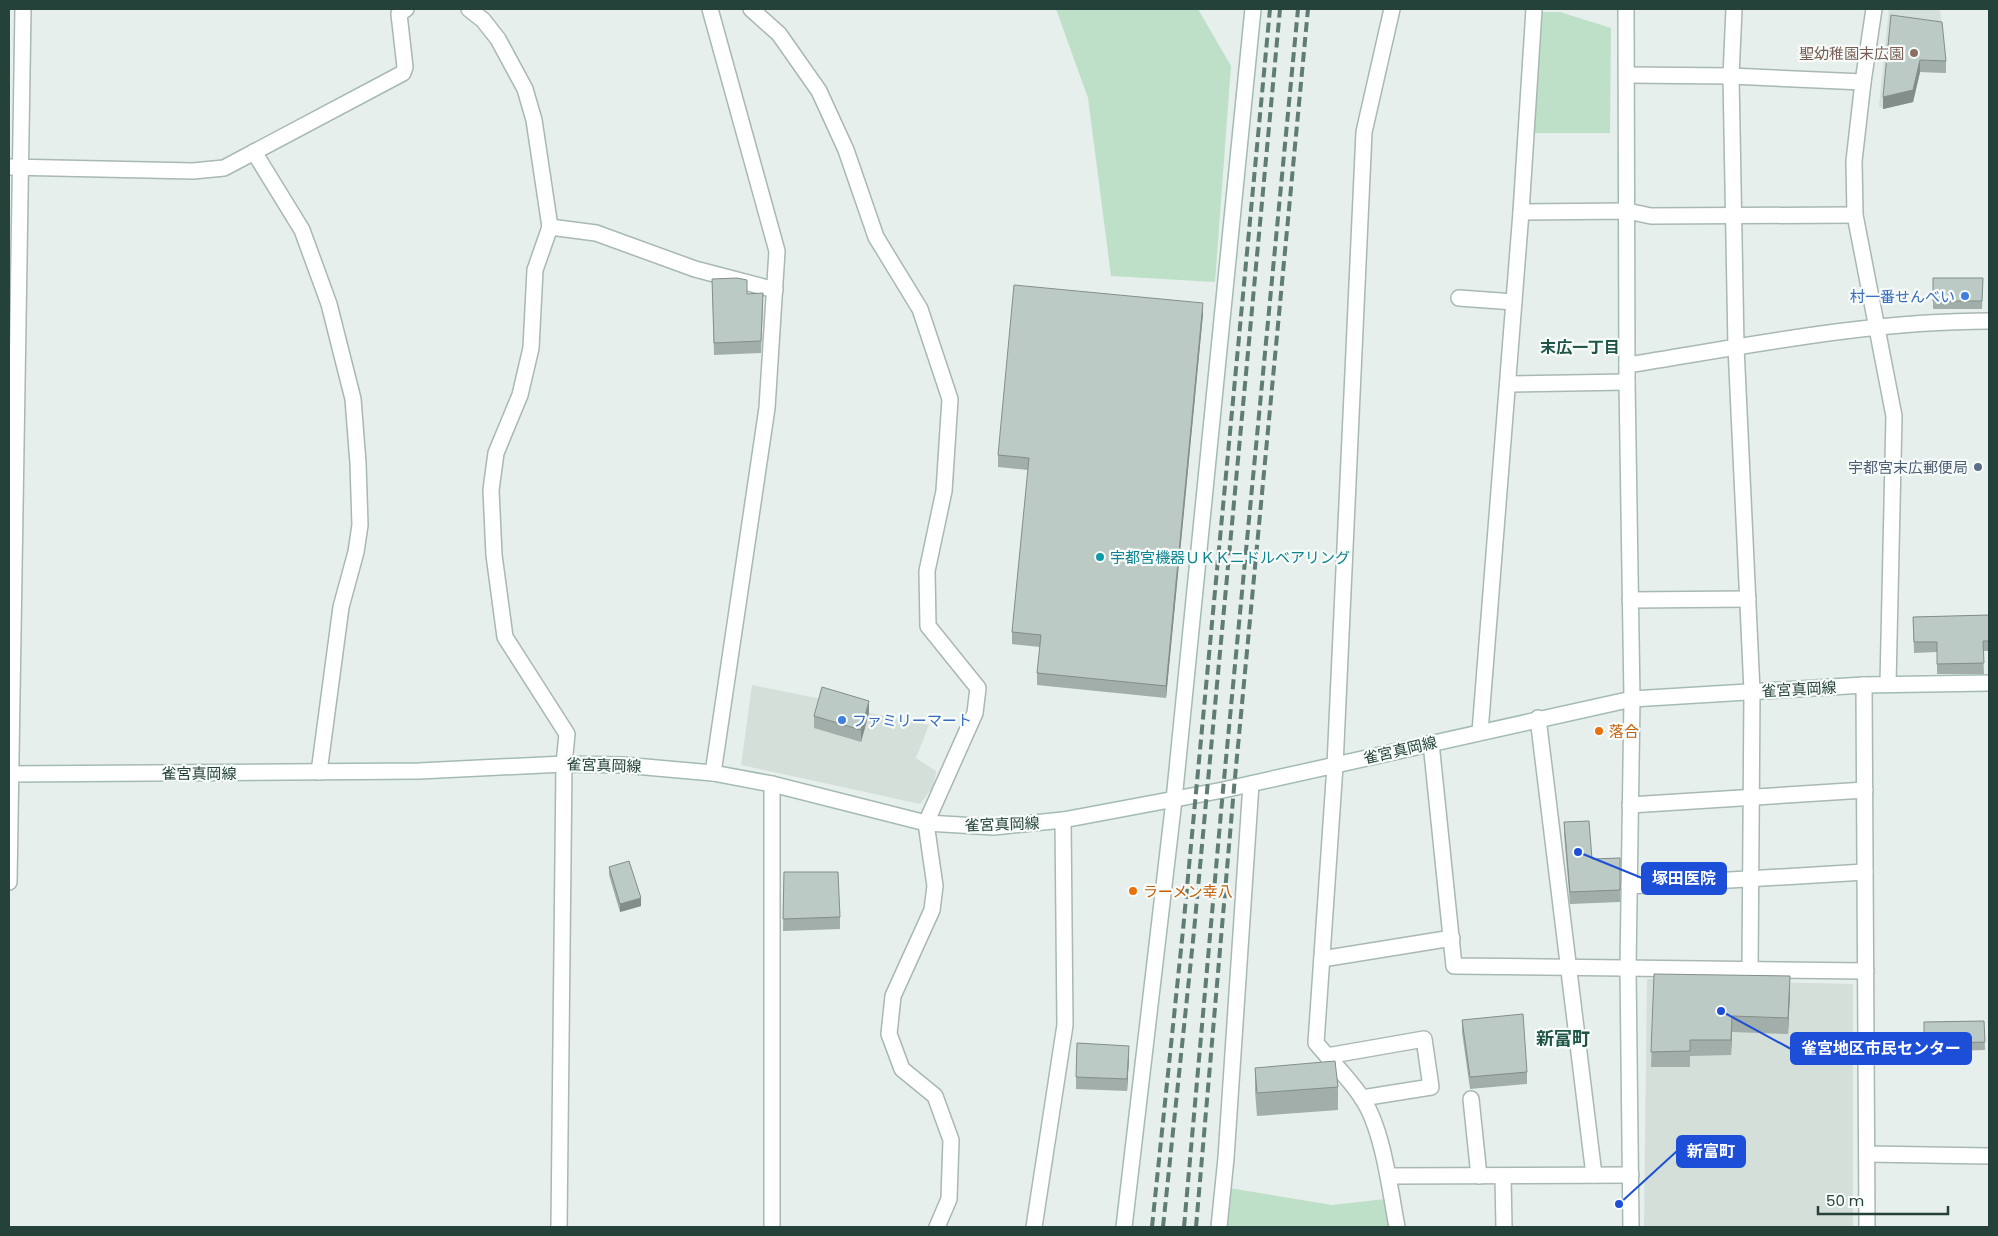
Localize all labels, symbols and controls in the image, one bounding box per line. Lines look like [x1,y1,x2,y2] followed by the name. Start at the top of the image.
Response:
[1799,43,1904,64] place label: 聖幼稚園末広園
[1908,47,1920,59] marker: 聖幼稚園末広園
[1850,286,1955,307] place label: 村一番せんべい
[1959,290,1971,302] marker: 村一番せんべい
[1540,336,1620,359] district label: 末広一丁目
[1848,457,1968,478] place label: 宇都宮末広郵便局
[1972,461,1984,473] marker: 宇都宮末広郵便局
[1110,547,1350,568] place label: 宇都宮機器ＵＫＫニドルベアリング
[1094,551,1106,563] marker: 宇都宮機器ＵＫＫニドルベアリング
[1761,677,1837,701] street label: 雀宮真岡線
[852,710,972,731] place label: ファミリーマート
[836,714,848,726] marker: ファミリーマート
[1609,721,1639,742] place label: 落合
[1593,725,1605,737] marker: 落合
[1361,731,1439,769] street label: 雀宮真岡線
[566,753,642,777] street label: 雀宮真岡線
[161,763,237,784] street label: 雀宮真岡線
[964,812,1040,836] street label: 雀宮真岡線
[1642,863,1726,894] callout: 塚田医院
[1652,867,1716,890] text: 塚田医院
[1143,881,1232,902] place label: ラーメン幸八
[1127,885,1139,897] marker: ラーメン幸八
[1536,1026,1590,1051] district label: 新富町
[1791,1033,1971,1064] callout: 雀宮地区市民センター
[1801,1037,1961,1060] text: 雀宮地区市民センター
[1677,1136,1745,1167] callout: 新富町
[1687,1140,1735,1163] text: 新富町
[1818,1184,1948,1216] scale bar
[1826,1190,1864,1211] text: 50 m

